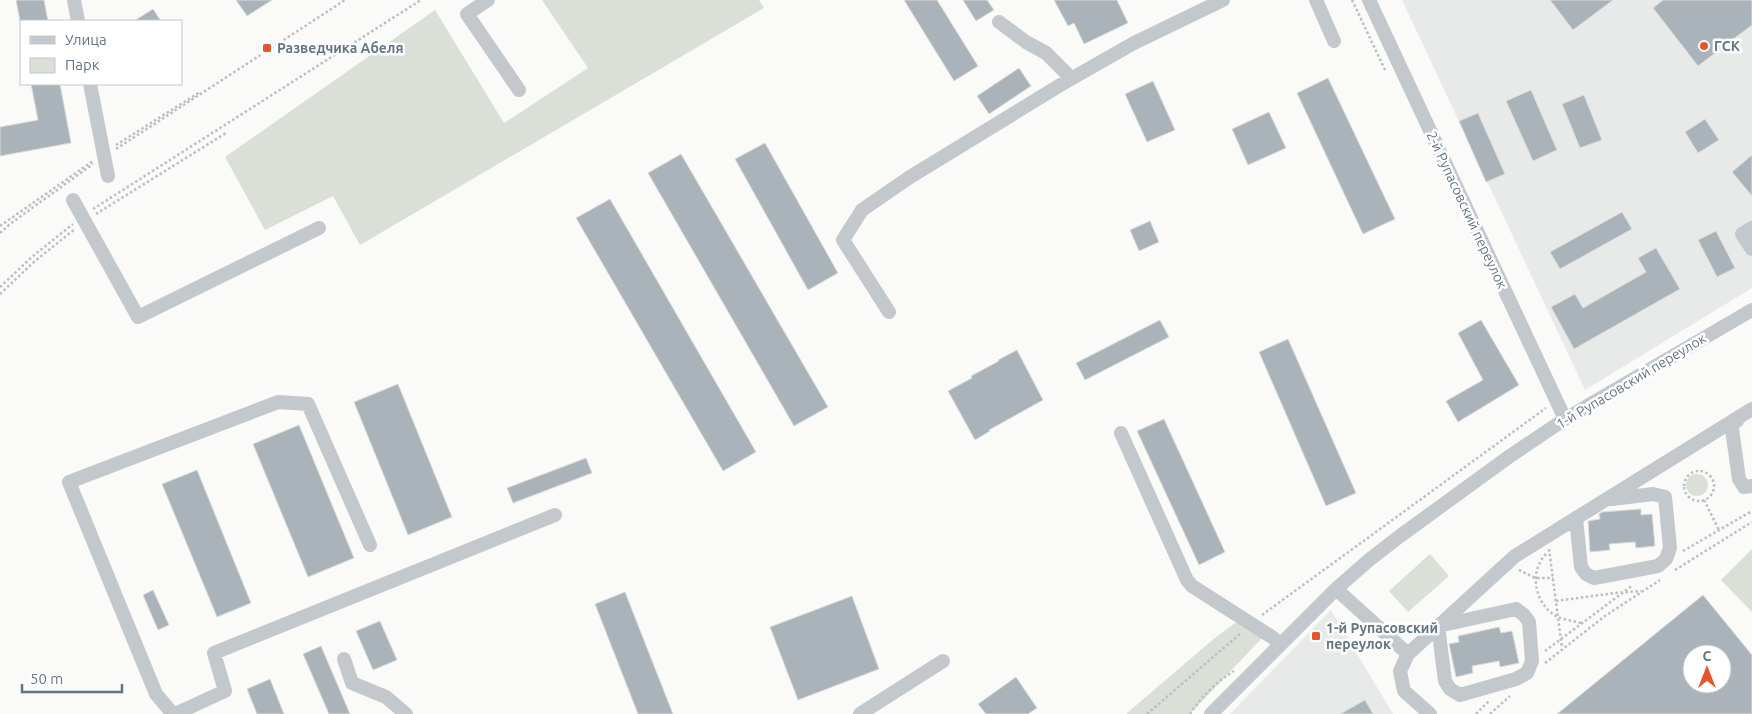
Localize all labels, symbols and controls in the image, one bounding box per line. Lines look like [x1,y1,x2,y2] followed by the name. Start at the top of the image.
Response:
[20,20,182,85] legend
[65,31,107,48] text: Улица
[1714,38,1741,54] place label: ГСК
[277,40,403,56] place label: Разведчика Абеля
[1698,40,1710,52] marker: ГСК
[261,42,273,54] marker: Разведчика Абеля
[65,56,100,73] text: Парк
[1423,129,1511,291] street label: 2-й Рупасовский переулок
[1553,330,1709,432] street label: 1-й Рупасовский переулок
[1326,620,1438,652] place label: 1-й Рупасовский переулок
[1310,630,1322,642] marker: 1-й Рупасовский переулок
[1682,644,1732,694] north arrow
[1703,648,1712,664] text: С
[22,662,122,694] scale bar
[30,670,63,687] text: 50 m

